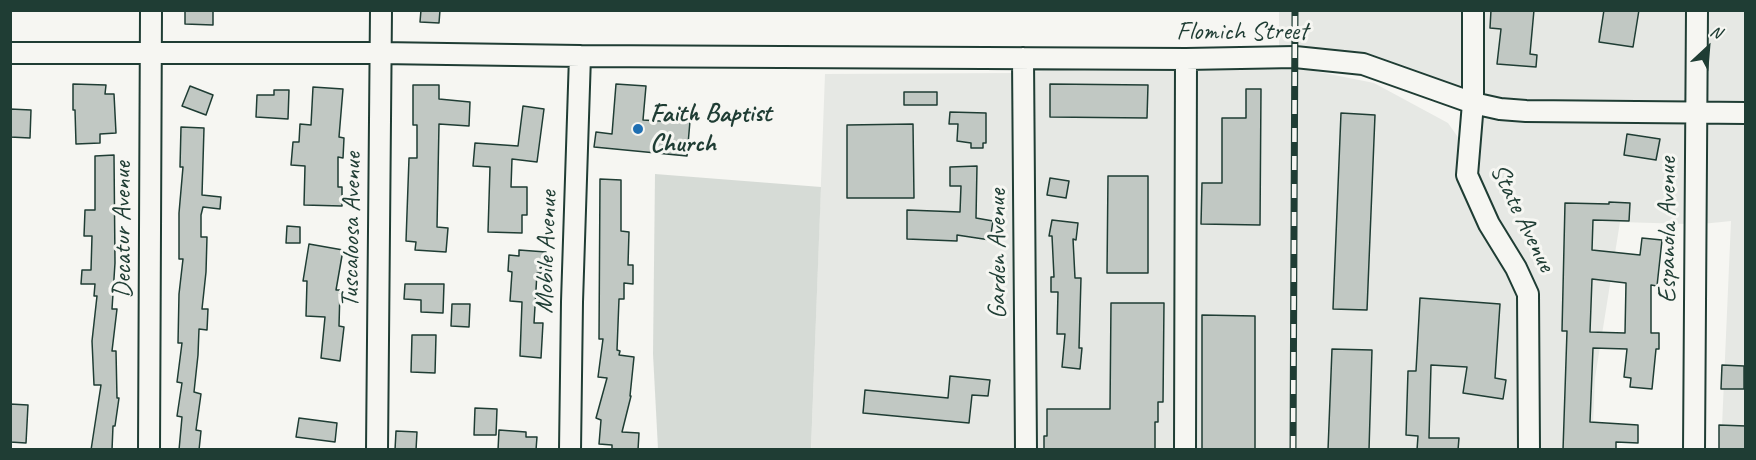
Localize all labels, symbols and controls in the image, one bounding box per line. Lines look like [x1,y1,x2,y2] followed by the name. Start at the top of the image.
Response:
[1176,16,1308,48] street label: Flomich Street
[1678,18,1738,78] north arrow
[1707,21,1725,43] text: N
[650,98,771,160] place label: Faith Baptist Church
[631,122,645,136] marker: Faith Baptist Church
[335,152,369,308] street label: Tuscaloosa Avenue
[1652,157,1684,303] street label: Espanola Avenue
[1483,159,1561,277] street label: State Avenue
[107,161,139,299] street label: Decatur Avenue
[982,189,1014,319] street label: Garden Avenue
[529,190,565,314] street label: Mobile Avenue

